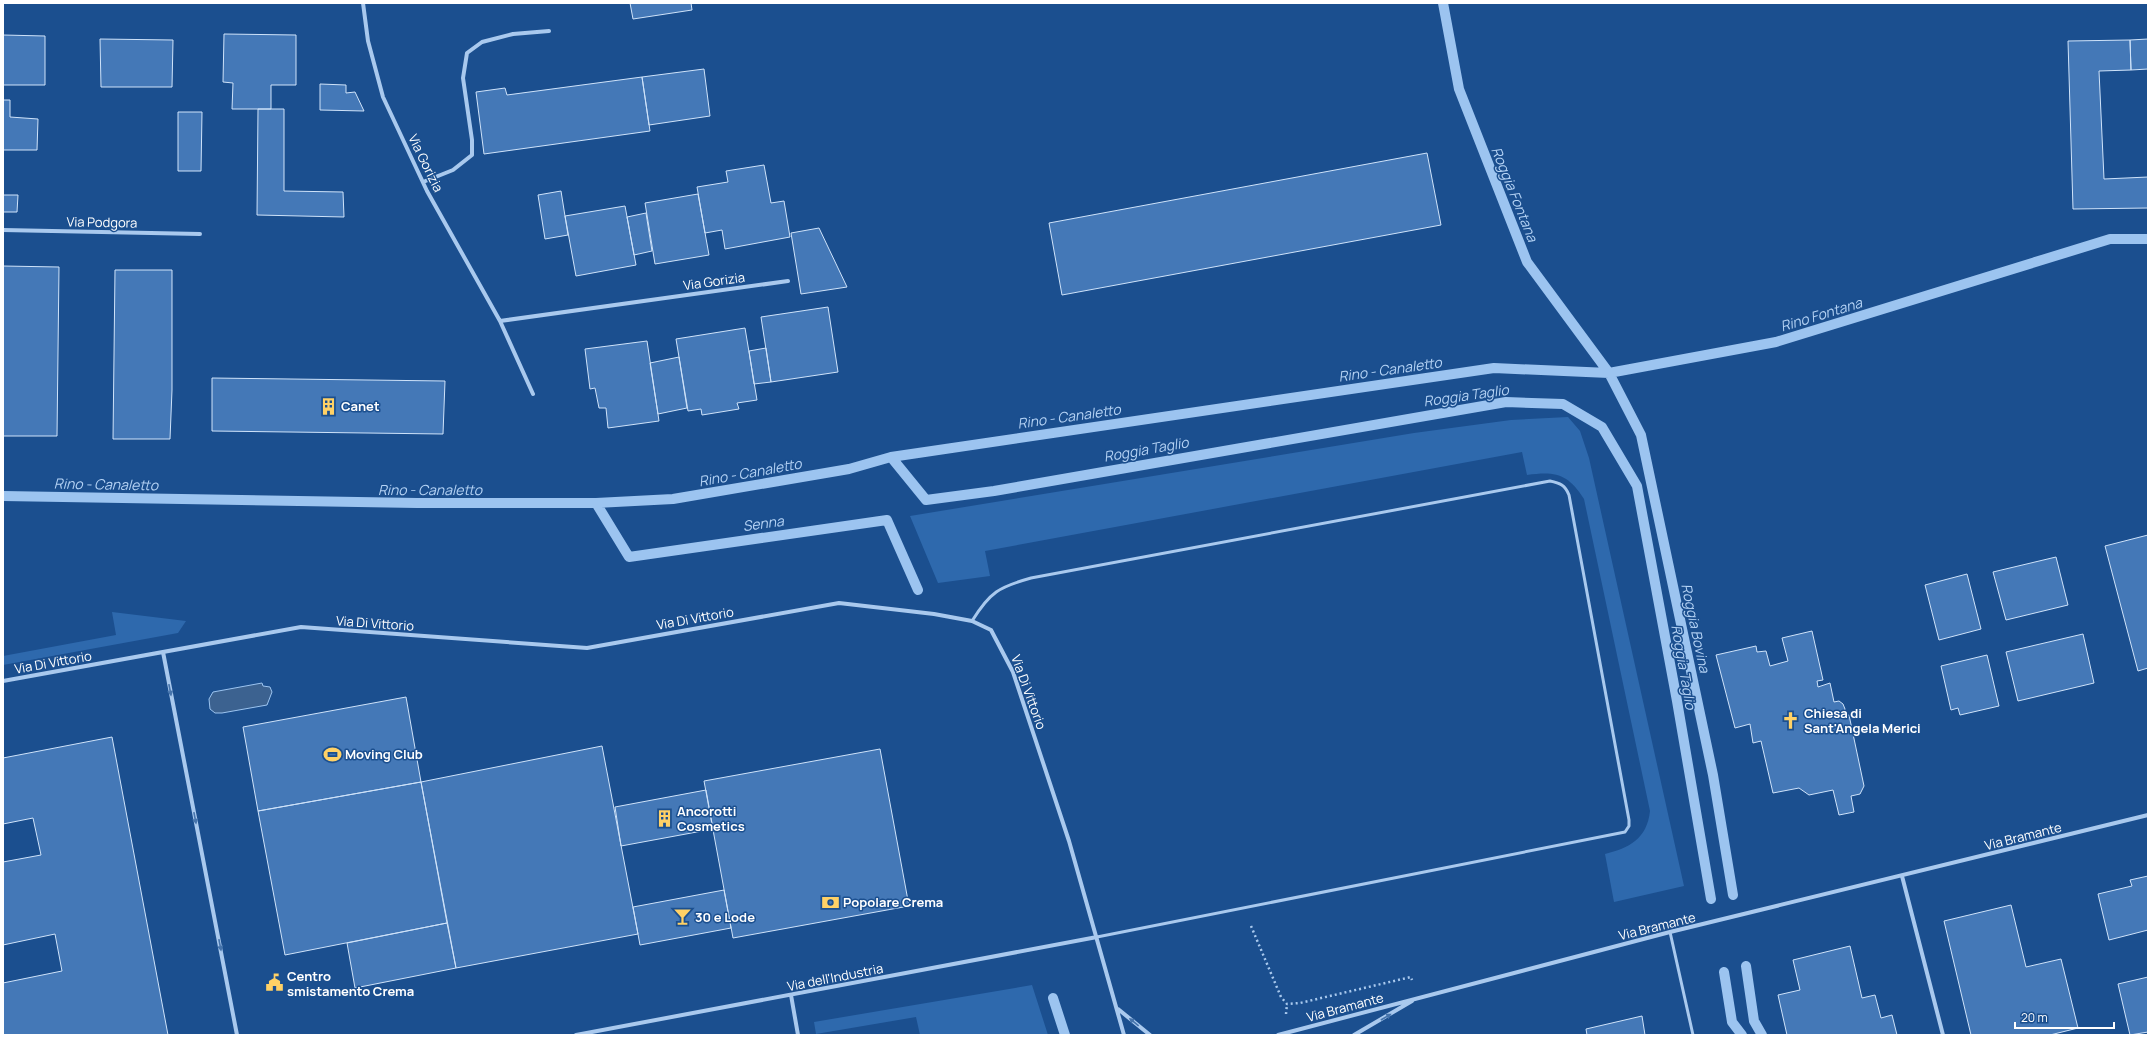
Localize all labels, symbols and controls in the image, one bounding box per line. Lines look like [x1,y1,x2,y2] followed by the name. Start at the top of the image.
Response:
[404,131,448,195] street label: Via Gorizia
[1487,144,1543,245] water label: Roggia Fontana
[67,212,137,232] street label: Via Podgora
[682,268,746,294] street label: Via Gorizia
[1778,292,1865,335] water label: Rino Fontana
[1337,352,1444,386] water label: Rino - Canaletto
[1422,380,1511,410] water label: Roggia Taglio
[318,396,338,416] building icon: Canet
[341,397,380,415] place label: Canet
[1016,399,1123,433] water label: Rino - Canaletto
[1102,432,1191,466] water label: Roggia Taglio
[697,453,804,490] water label: Rino - Canaletto
[54,474,159,494] water label: Rino - Canaletto
[378,480,483,499] water label: Rino - Canaletto
[741,511,786,535] water label: Senna
[1677,582,1715,675] water label: Roggia Bovina
[655,602,735,634] street label: Via Di Vittorio
[335,611,415,635] street label: Via Di Vittorio
[1667,623,1701,712] water label: Roggia Taglio
[13,646,93,678] street label: Via Di Vittorio
[1007,652,1051,732] street label: Via Di Vittorio
[168,684,174,696] one-way arrow
[1804,704,1921,737] place label: Chiesa di Sant'Angela Merici
[1781,710,1801,730] church icon: Chiesa di Sant'Angela Merici
[322,744,342,764] sports icon: Moving Club
[345,745,423,763] place label: Moving Club
[677,802,745,835] place label: Ancorotti Cosmetics
[654,808,674,828] building icon: Ancorotti Cosmetics
[192,811,198,824] one-way arrow
[1983,818,2064,854] street label: Via Bramante
[820,892,840,912] bank icon: Popolare Crema
[843,893,943,911] place label: Popolare Crema
[672,907,692,927] bar icon: 30 e Lode
[695,908,755,926] place label: 30 e Lode
[1617,908,1698,944] street label: Via Bramante
[217,939,223,951] one-way arrow
[786,959,884,995] street label: Via dell'Industria
[287,967,414,1000] place label: Centro smistamento Crema
[264,973,284,993] public building icon: Centro smistamento Crema
[1305,988,1386,1026] street label: Via Bramante
[2015,1004,2114,1030] scale bar
[2021,1009,2048,1026] text: 20 m
[1380,1013,1392,1020] one-way arrow
[1129,1018,1140,1026] one-way arrow

